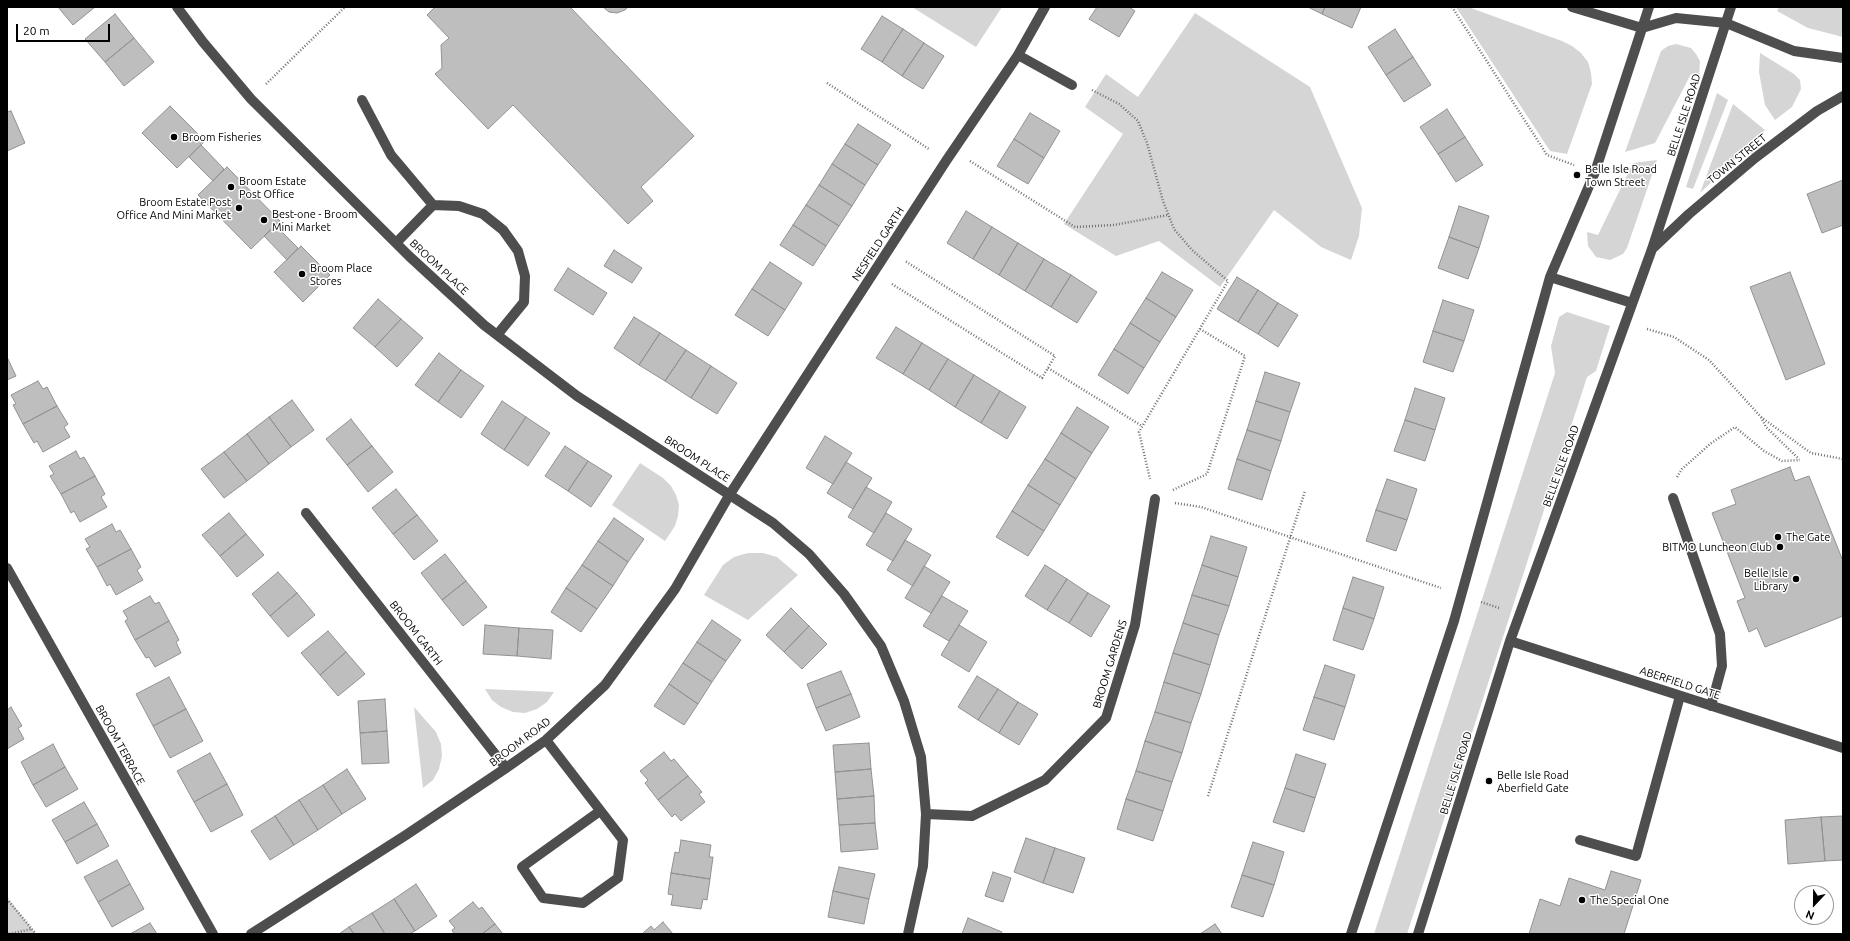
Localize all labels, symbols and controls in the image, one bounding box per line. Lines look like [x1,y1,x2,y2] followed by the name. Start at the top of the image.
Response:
[18,16,112,42] scale bar
[23,24,50,37] text: 20 m
[1664,72,1704,158] street label: BELLE ISLE ROAD
[182,130,261,144] place label: Broom Fisheries
[1705,131,1769,187] street label: TOWN STREET
[169,132,179,142] marker: Broom Fisheries
[1585,162,1657,188] place label: Belle Isle Road Town Street
[1572,170,1582,180] marker: Belle Isle Road Town Street
[239,174,306,200] place label: Broom Estate Post Office
[226,182,236,192] marker: Broom Estate Post Office
[117,195,231,221] place label: Broom Estate Post Office And Mini Market
[234,203,244,213] marker: Broom Estate Post Office And Mini Market
[849,205,907,283] street label: NESFIELD GARTH
[272,207,358,233] place label: Best-one - Broom Mini Market
[259,215,269,225] marker: Best-one - Broom Mini Market
[407,236,471,298] street label: BROOM PLACE
[310,261,372,287] place label: Broom Place Stores
[297,269,307,279] marker: Broom Place Stores
[1540,423,1582,509] street label: BELLE ISLE ROAD
[662,433,732,485] street label: BROOM PLACE
[1786,530,1830,544] place label: The Gate
[1773,532,1783,542] marker: The Gate
[1662,540,1772,554] place label: BITMO Luncheon Club
[1775,542,1785,552] marker: BITMO Luncheon Club
[1744,566,1788,592] place label: Belle Isle Library
[1791,574,1801,584] marker: Belle Isle Library
[387,598,445,668] street label: BROOM GARTH
[1090,618,1130,710] street label: BROOM GARDENS
[1638,664,1722,702] street label: ABERFIELD GATE
[93,703,147,787] street label: BROOM TERRACE
[487,715,553,769] street label: BROOM ROAD
[1437,730,1475,816] street label: BELLE ISLE ROAD
[1497,768,1569,794] place label: Belle Isle Road Aberfield Gate
[1484,776,1494,786] marker: Belle Isle Road Aberfield Gate
[1794,885,1834,925] north arrow
[1590,893,1669,907] place label: The Special One
[1577,895,1587,905] marker: The Special One
[1804,908,1816,922] text: N

